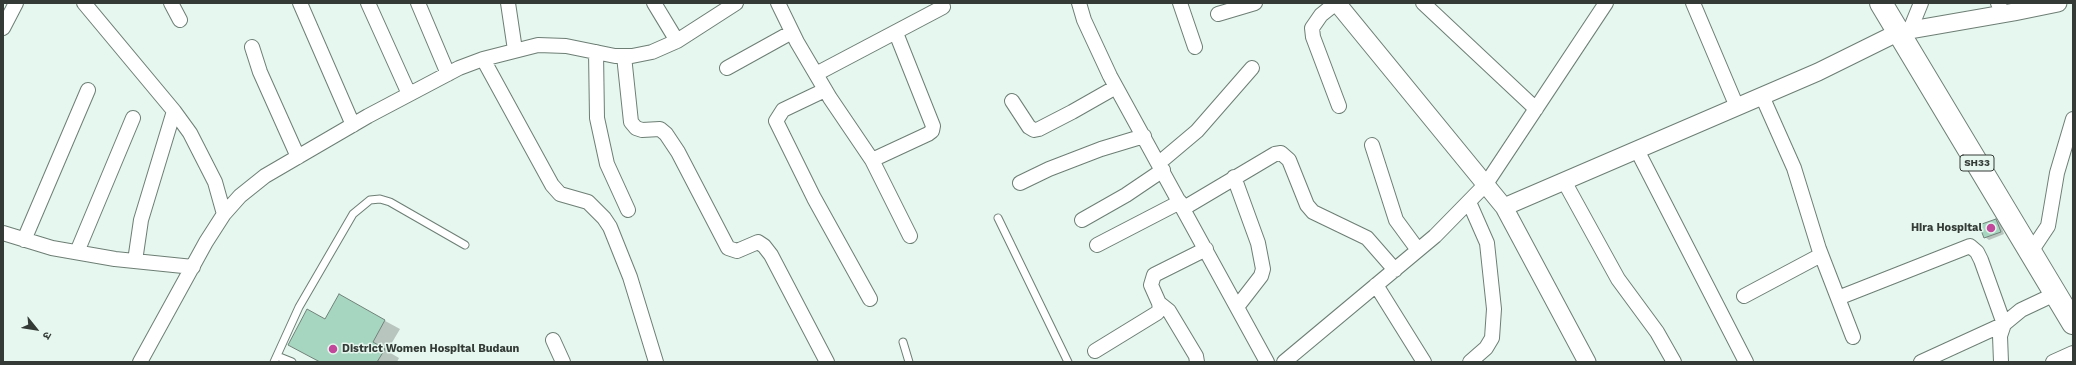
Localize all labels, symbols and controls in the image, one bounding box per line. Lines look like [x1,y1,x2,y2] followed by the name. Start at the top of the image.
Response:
[1960,155,1994,171] road number: SH33
[1911,221,1982,235] place label: Hira Hospital
[1985,222,1997,234] marker: Hira Hospital
[16,309,56,349] north arrow
[40,329,54,341] text: उ
[342,342,519,356] place label: District Women Hospital Budaun
[327,343,339,355] marker: District Women Hospital Budaun

